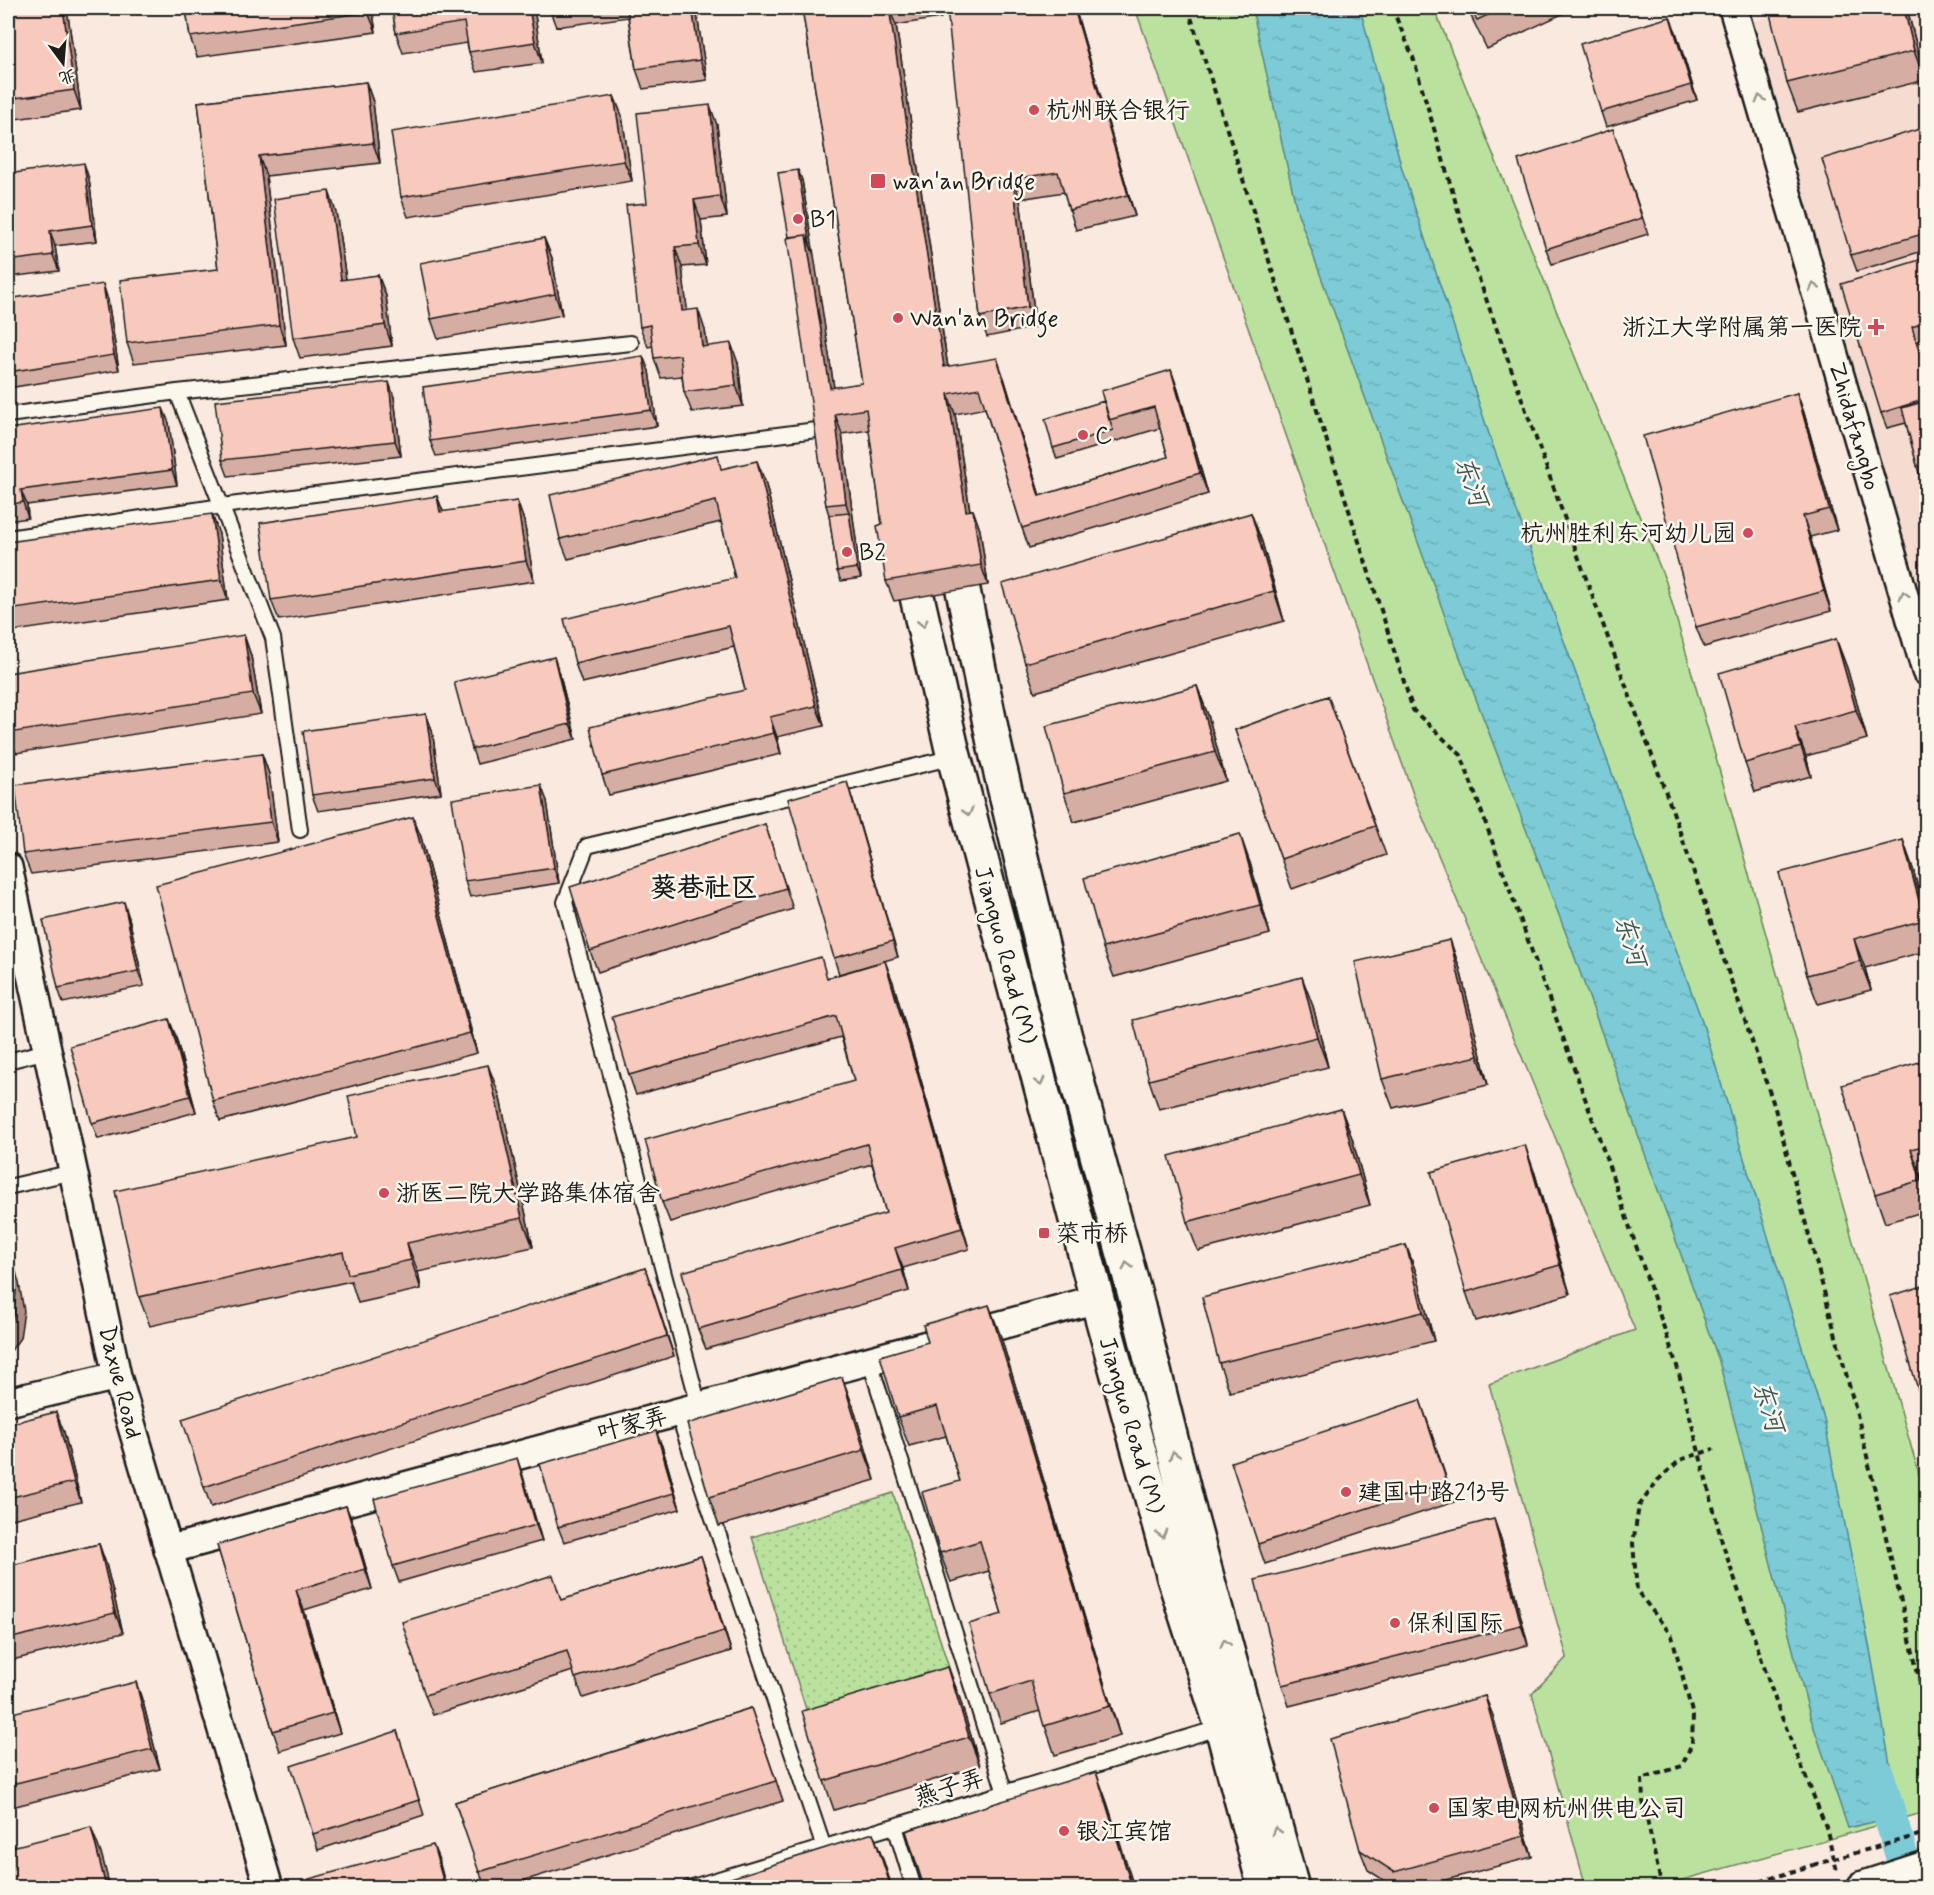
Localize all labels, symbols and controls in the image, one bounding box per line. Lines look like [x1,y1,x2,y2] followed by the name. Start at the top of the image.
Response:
[33,33,93,93] north arrow
[56,64,77,88] text: 北
[1755,95,1767,105] one-way arrow
[1046,96,1190,127] place label: 杭州联合银行
[1027,103,1041,117] marker: 杭州联合银行
[892,167,1035,201] place label: wan'an Bridge
[869,172,887,190] marker: wan'an Bridge
[810,205,836,236] place label: B1
[791,212,805,226] marker: B1
[1809,282,1822,292] one-way arrow
[910,304,1059,338] place label: Wan'an Bridge
[891,311,905,325] marker: Wan'an Bridge
[1622,313,1862,344] place label: 浙江大学附属第一医院
[1867,318,1885,336] marker: 浙江大学附属第一医院
[1819,359,1887,495] street label: Zhidafangbo
[1095,421,1112,452] place label: C
[1076,428,1090,442] marker: C
[1445,451,1496,516] water label: 东河
[1520,519,1736,550] place label: 杭州胜利东河幼儿园
[1741,526,1755,540] marker: 杭州胜利东河幼儿园
[859,538,886,569] place label: B2
[840,545,854,559] marker: B2
[1899,590,1911,601] one-way arrow
[915,618,928,628] one-way arrow
[961,807,974,817] one-way arrow
[964,863,1043,1049] street label: Jianguo Road (M)
[650,871,758,906] district label: 葵巷社区
[1605,911,1654,974] water label: 东河
[1032,1077,1045,1087] one-way arrow
[396,1179,660,1210] place label: 浙医二院大学路集体宿舍
[377,1186,391,1200] marker: 浙医二院大学路集体宿舍
[1056,1219,1128,1250] place label: 菜市桥
[1037,1226,1051,1240] marker: 菜市桥
[1122,1261,1135,1271] one-way arrow
[91,1323,149,1442] street label: Daxue Road
[1089,1333,1171,1518] street label: Jianguo Road (M)
[1743,1377,1792,1440] water label: 东河
[594,1401,671,1450] street label: 叶家弄
[1169,1450,1181,1461] one-way arrow
[1358,1478,1510,1509] place label: 建国中路213号
[1339,1485,1353,1499] marker: 建国中路213号
[1155,1528,1167,1539] one-way arrow
[1407,1609,1503,1640] place label: 保利国际
[1388,1616,1402,1630] marker: 保利国际
[1220,1638,1233,1648] one-way arrow
[910,1763,988,1814] street label: 燕子弄
[1446,1794,1686,1825] place label: 国家电网杭州供电公司
[1427,1801,1441,1815] marker: 国家电网杭州供电公司
[1076,1817,1172,1848] place label: 银江宾馆
[1057,1824,1071,1838] marker: 银江宾馆
[1271,1826,1283,1837] one-way arrow

